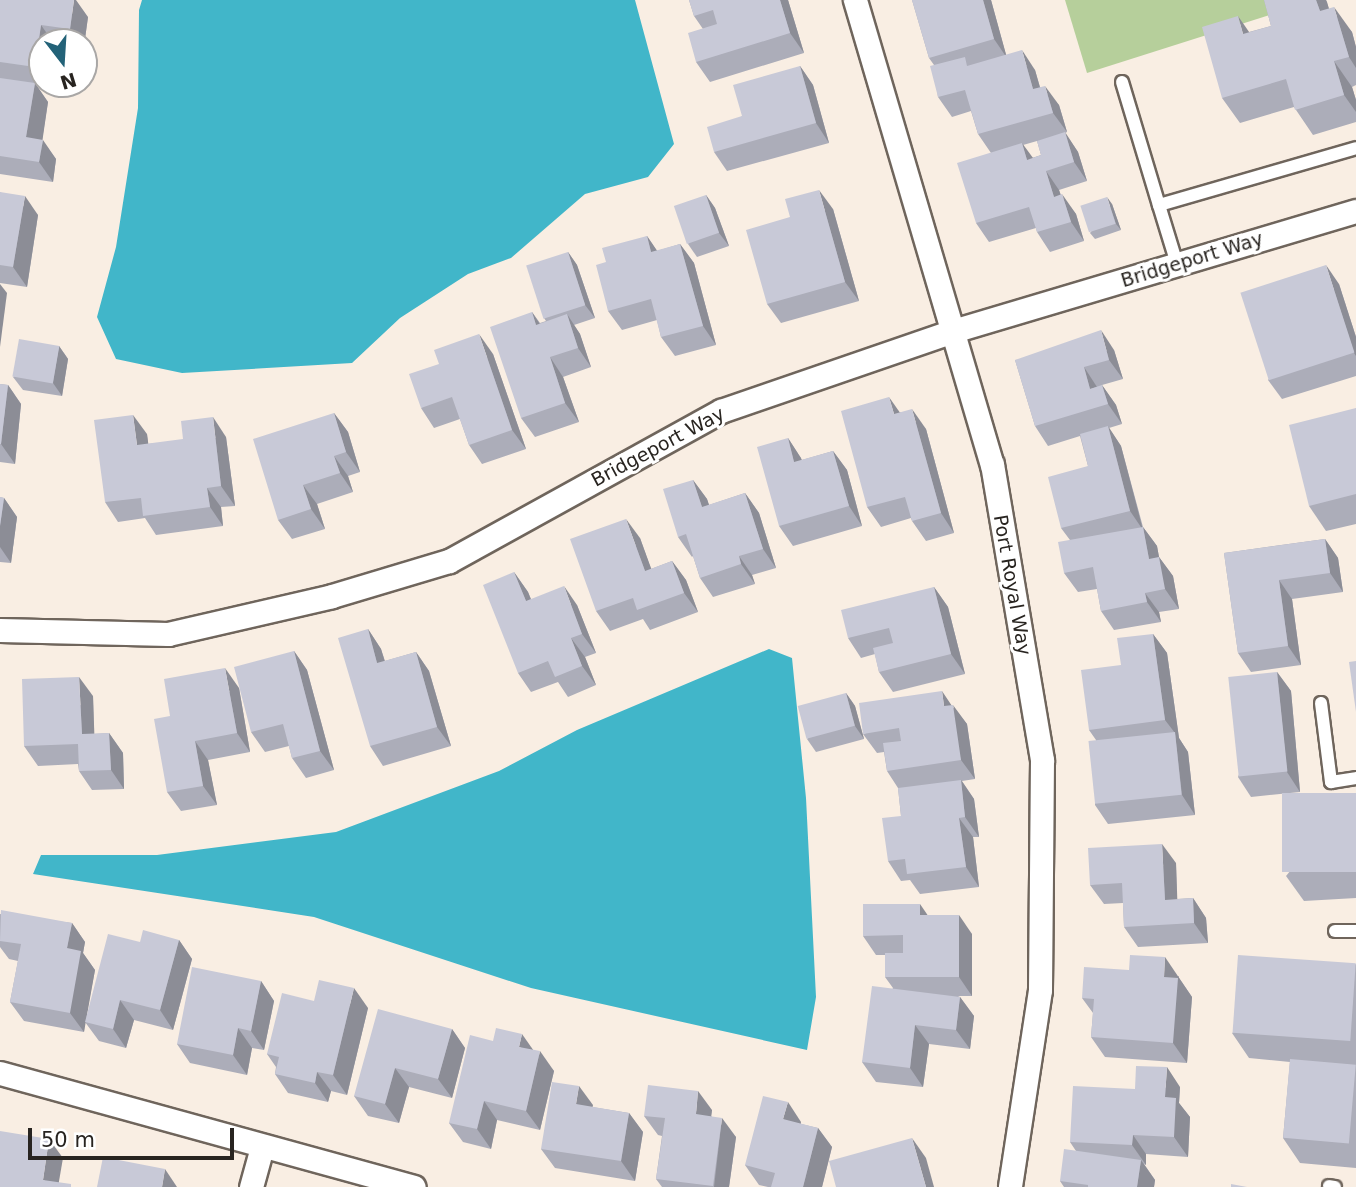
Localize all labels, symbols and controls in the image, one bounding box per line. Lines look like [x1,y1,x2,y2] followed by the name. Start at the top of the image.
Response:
[28,28,98,98] north arrow
[58,68,79,94] text: N
[1118,228,1266,292] street label: Bridgeport Way
[588,402,728,492] street label: Bridgeport Way
[988,513,1036,657] street label: Port Royal Way
[32,1114,238,1158] scale bar
[41,1128,95,1152] text: 50 m

